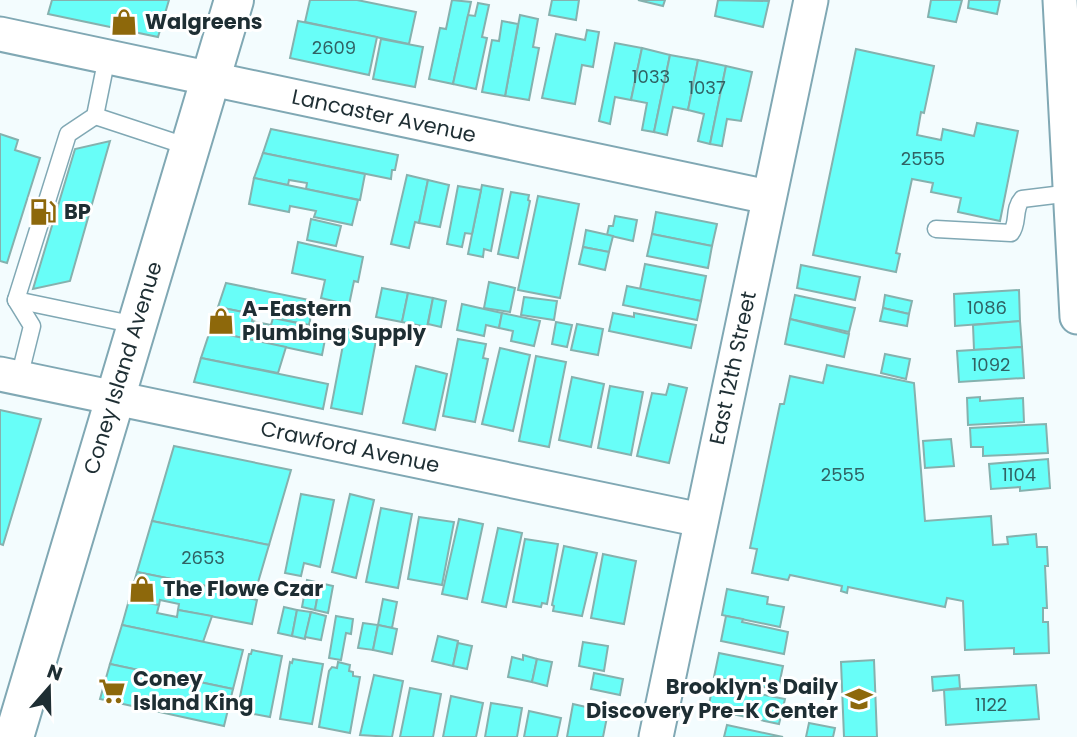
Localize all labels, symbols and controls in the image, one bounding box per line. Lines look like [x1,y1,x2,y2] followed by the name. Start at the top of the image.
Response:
[109,7,139,37] shop icon: Walgreens
[145,7,263,36] place label: Walgreens
[312,35,356,60] house number: 2609
[632,64,670,89] house number: 1033
[688,75,726,100] house number: 1037
[289,82,479,149] street label: Lancaster Avenue
[901,146,945,171] house number: 2555
[28,197,58,227] fuel station icon: BP
[64,197,91,226] place label: BP
[76,258,169,478] street label: Coney Island Avenue
[702,289,763,447] street label: East 12th Street
[242,294,427,347] place label: A-Eastern Plumbing Supply
[967,295,1007,320] house number: 1086
[206,306,236,336] shop icon: A-Eastern Plumbing Supply
[972,352,1010,377] house number: 1092
[258,413,442,480] street label: Crawford Avenue
[821,462,865,487] house number: 2555
[1002,462,1036,487] house number: 1104
[181,545,225,570] house number: 2653
[127,574,157,604] shop icon: The Flowe Czar
[163,574,323,603] place label: The Flowe Czar
[14,653,84,723] north arrow
[43,657,66,688] text: N
[133,664,253,717] place label: Coney Island King
[586,672,839,725] place label: Brooklyn's Daily Discovery Pre-K Center
[97,676,127,706] supermarket icon: Coney Island King
[844,684,874,714] school or university icon: Brooklyn's Daily Discovery Pre-K Center
[975,692,1007,717] house number: 1122

